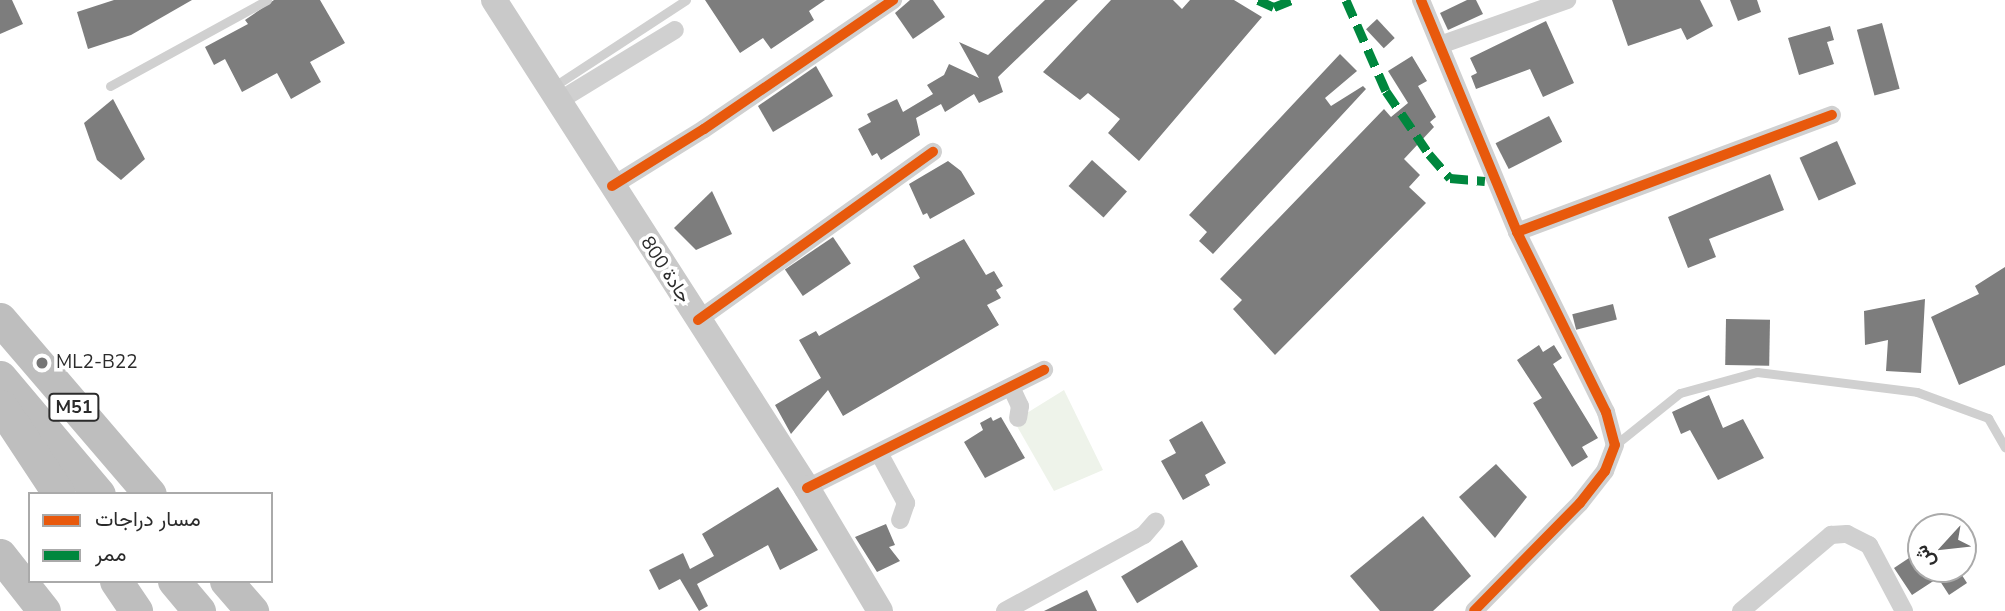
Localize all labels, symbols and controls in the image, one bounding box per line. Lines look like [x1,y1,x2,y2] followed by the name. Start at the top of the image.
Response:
[635,232,695,308] street label: جادة 800
[56,352,138,374] place label: ML2-B22
[34,355,50,371] marker: ML2-B22
[48,393,100,422] road number: M51
[28,492,273,583] legend
[95,505,201,533] text: مسار دراجات
[1907,513,1977,583] north arrow
[95,540,126,568] text: ممر
[1908,541,1942,573] text: ش

